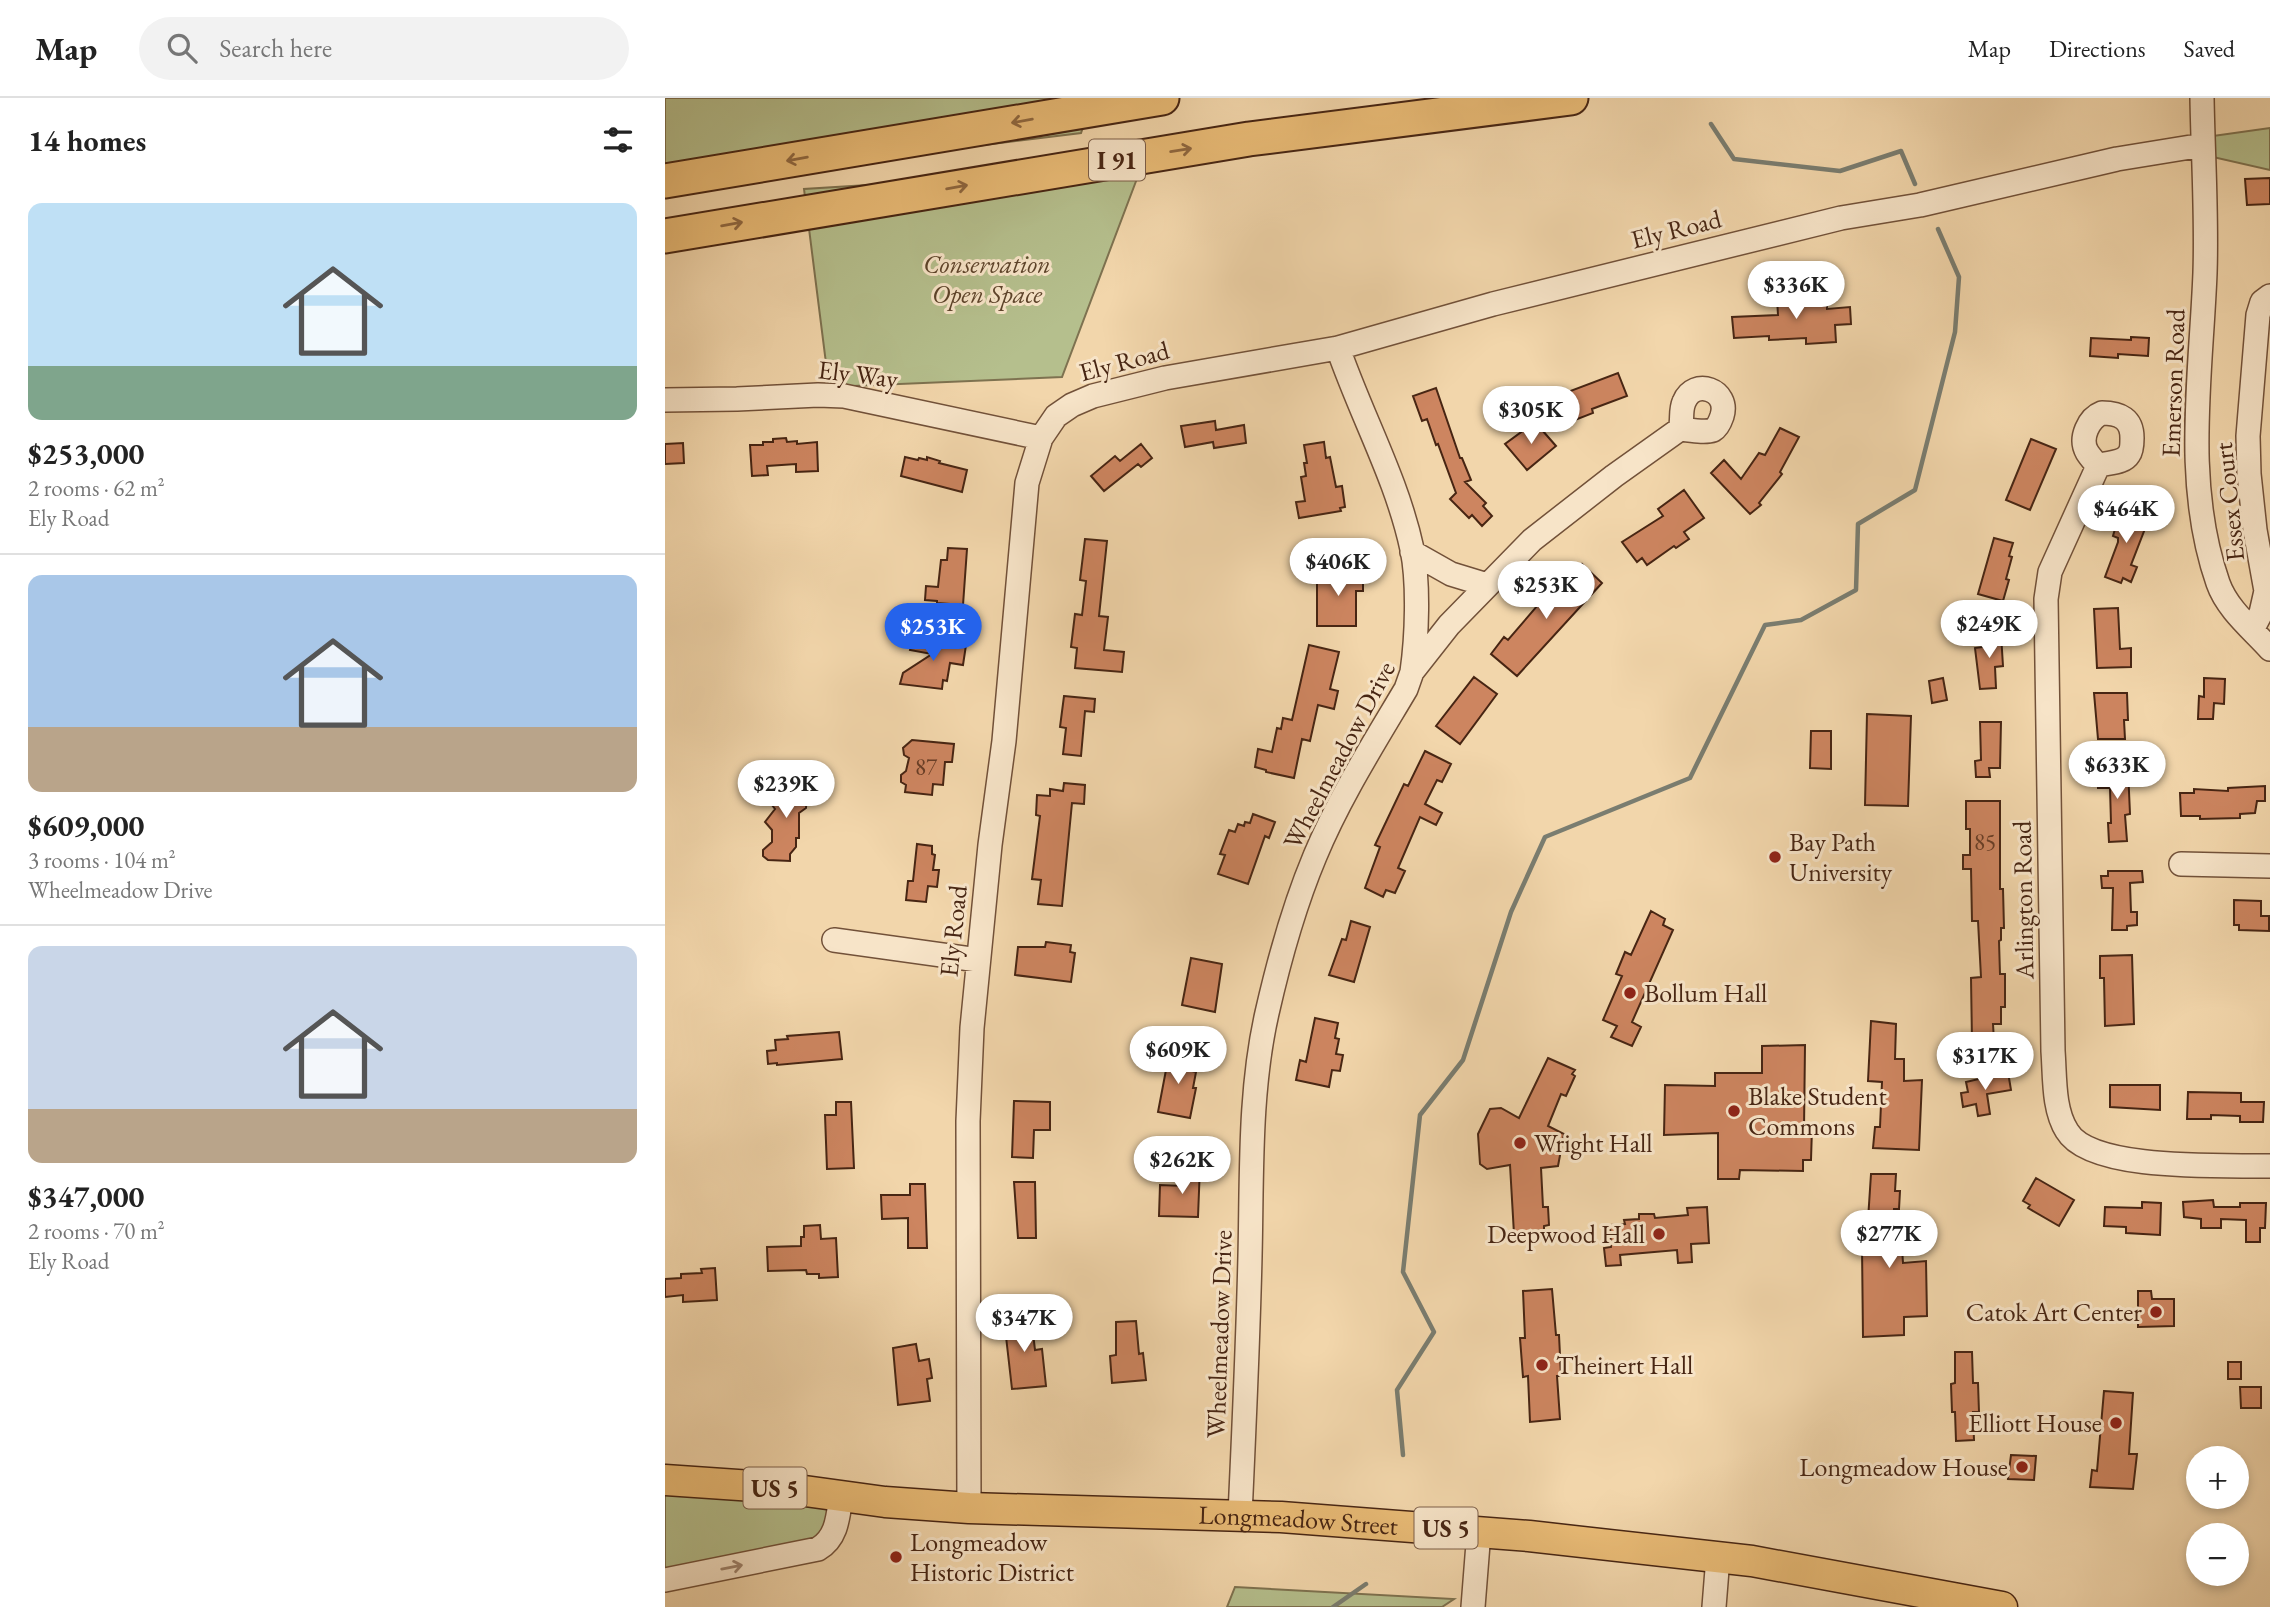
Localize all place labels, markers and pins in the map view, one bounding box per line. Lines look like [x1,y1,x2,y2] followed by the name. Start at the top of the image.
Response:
[1747,262,1845,321] pin: $336K
[1482,386,1580,446] pin: $305K
[2077,486,2175,545] pin: $464K
[1289,538,1387,598] pin: $406K
[1497,561,1595,621] pin: $253K
[1940,601,2038,660] pin: $249K
[884,603,982,663] pin: $253K
[2068,742,2166,801] pin: $633K
[737,760,835,820] pin: $239K
[1789,825,1893,889] place label: Bay Path University
[1767,849,1783,865] marker: Bay Path University
[1644,976,1767,1010] place label: Bollum Hall
[1622,985,1638,1001] marker: Bollum Hall
[1129,1026,1227,1086] pin: $609K
[1936,1032,2034,1092] pin: $317K
[1748,1079,1887,1143] place label: Blake Student Commons
[1726,1103,1742,1119] marker: Blake Student Commons
[1534,1126,1653,1160] place label: Wright Hall
[1512,1135,1528,1151] marker: Wright Hall
[1133,1136,1231,1196] pin: $262K
[1840,1210,1938,1270] pin: $277K
[1487,1217,1645,1251] place label: Deepwood Hall
[1651,1226,1667,1242] marker: Deepwood Hall
[975,1294,1073,1354] pin: $347K
[1966,1295,2142,1329] place label: Catok Art Center
[2148,1304,2164,1320] marker: Catok Art Center
[1556,1348,1693,1382] place label: Theinert Hall
[1534,1357,1550,1373] marker: Theinert Hall
[1968,1406,2102,1440] place label: Elliott House
[2108,1415,2124,1431] marker: Elliott House
[1799,1450,2008,1484] place label: Longmeadow House
[2014,1459,2030,1475] marker: Longmeadow House
[910,1525,1074,1589] place label: Longmeadow Historic District
[888,1549,904,1565] marker: Longmeadow Historic District

